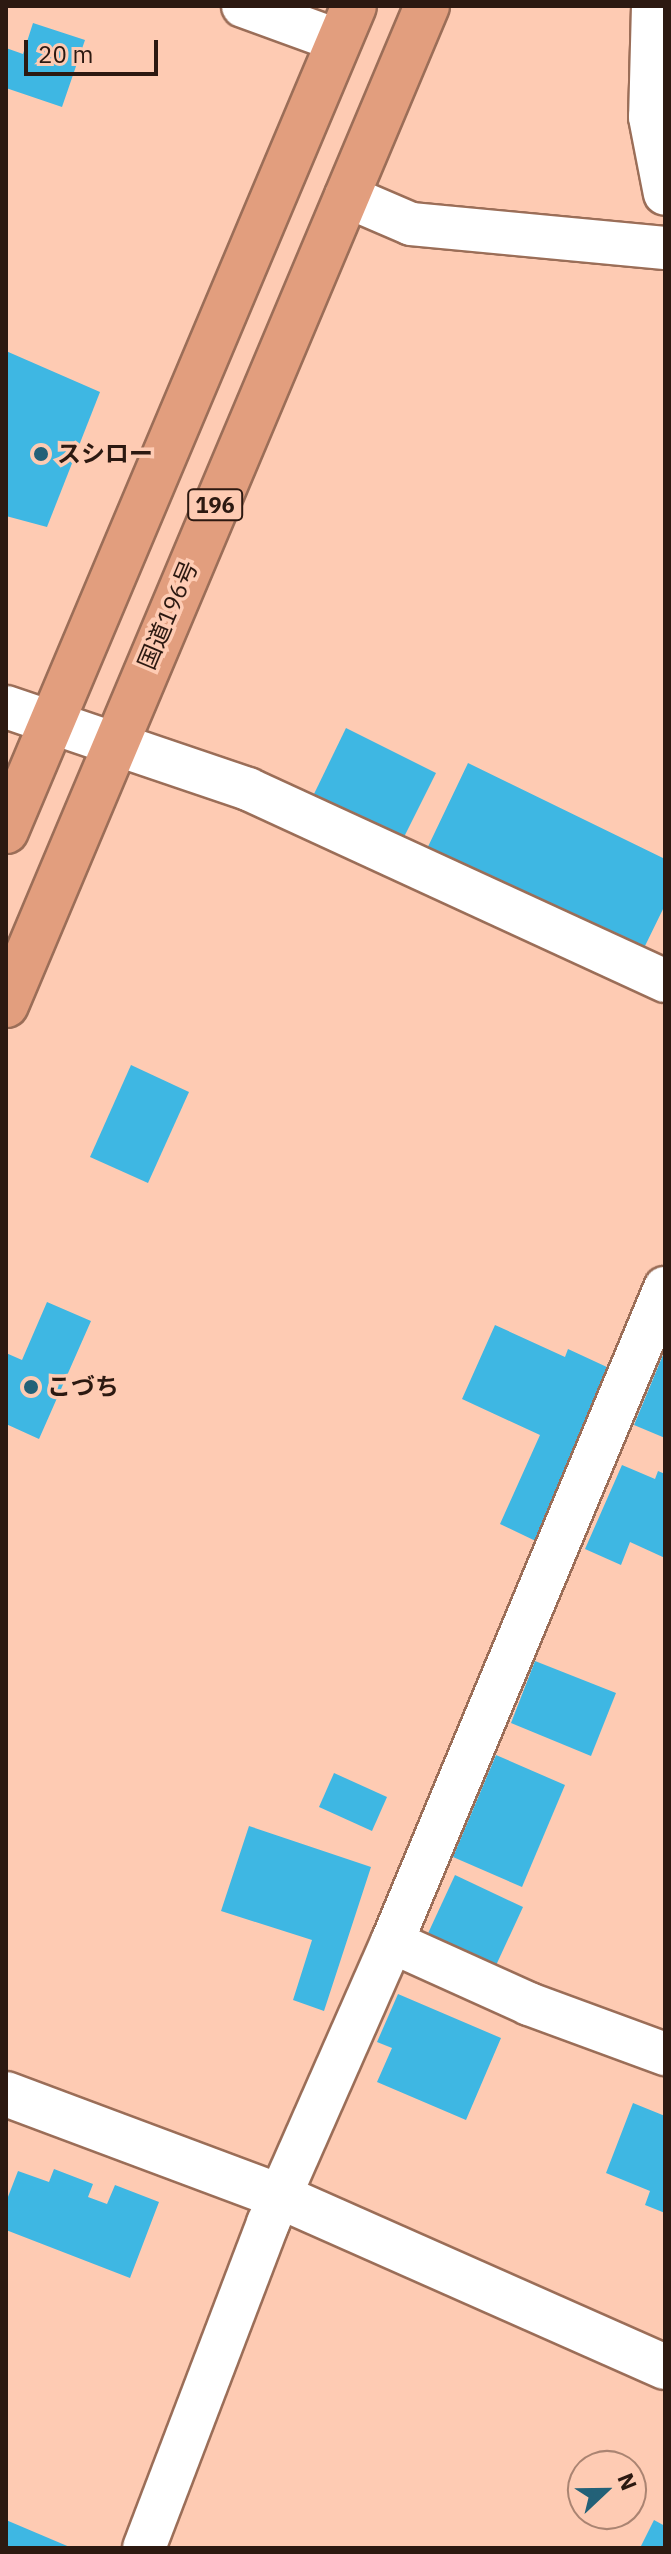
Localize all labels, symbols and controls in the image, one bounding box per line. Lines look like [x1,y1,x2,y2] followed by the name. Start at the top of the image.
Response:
[28,24,162,74] scale bar
[38,38,93,70] text: 20 m
[57,440,153,468] place label: スシロー
[32,445,50,463] marker: スシロー
[187,487,243,523] road number: 196
[132,556,204,674] street label: 国道196号
[47,1373,119,1401] place label: こづち
[22,1378,40,1396] marker: こづち
[567,2450,647,2530] north arrow
[611,2469,644,2494] text: N

